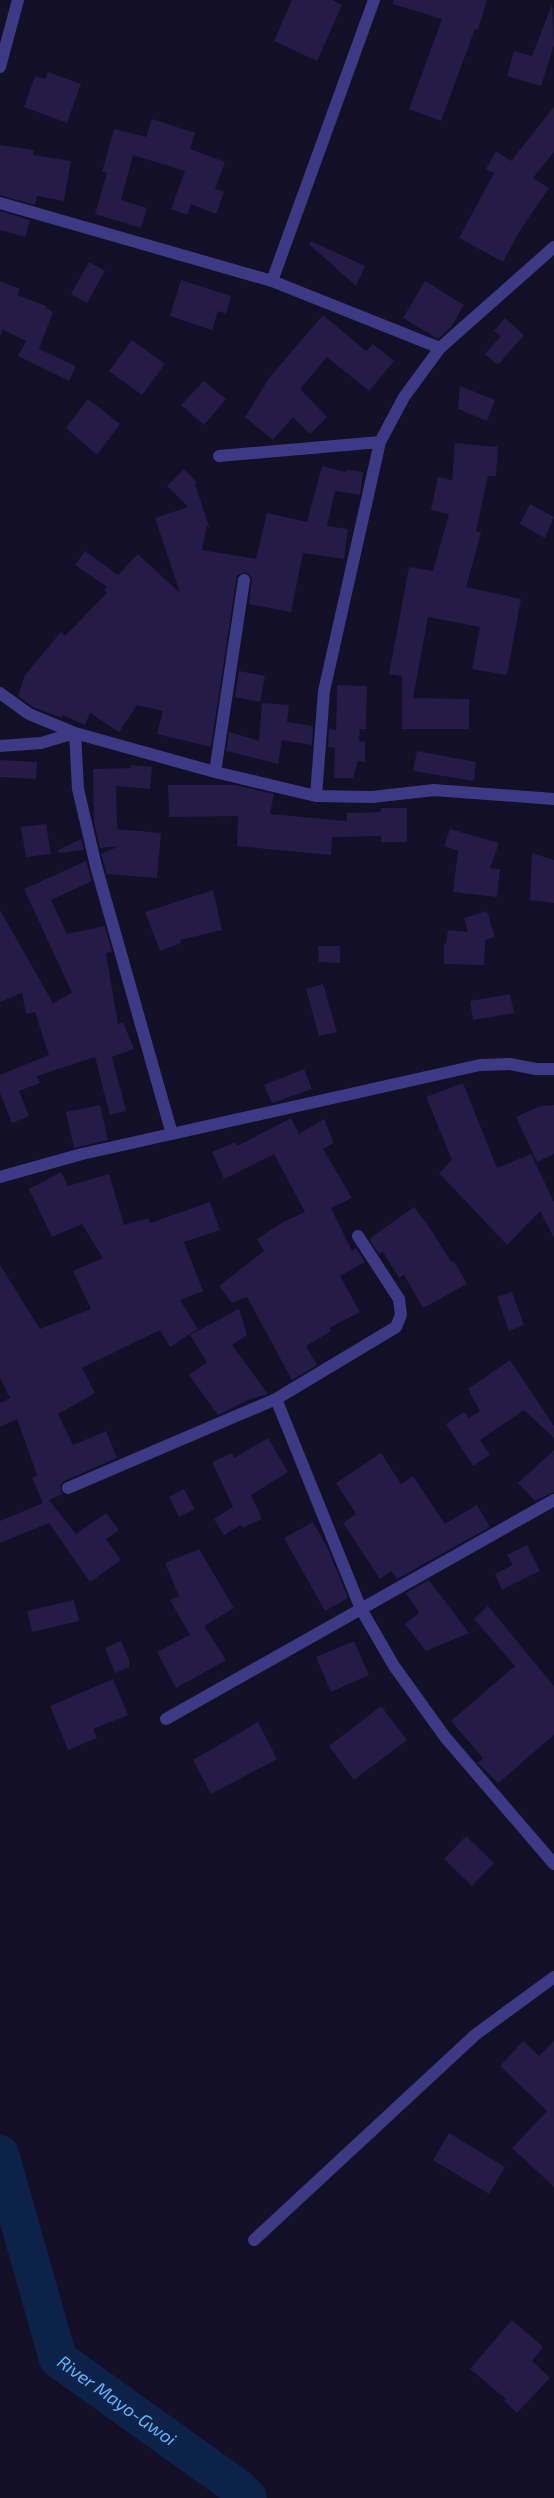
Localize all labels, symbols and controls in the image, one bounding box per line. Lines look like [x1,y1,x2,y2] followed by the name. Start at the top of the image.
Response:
[53,2350,181,2450] water label: River Mayo-Gwoi

